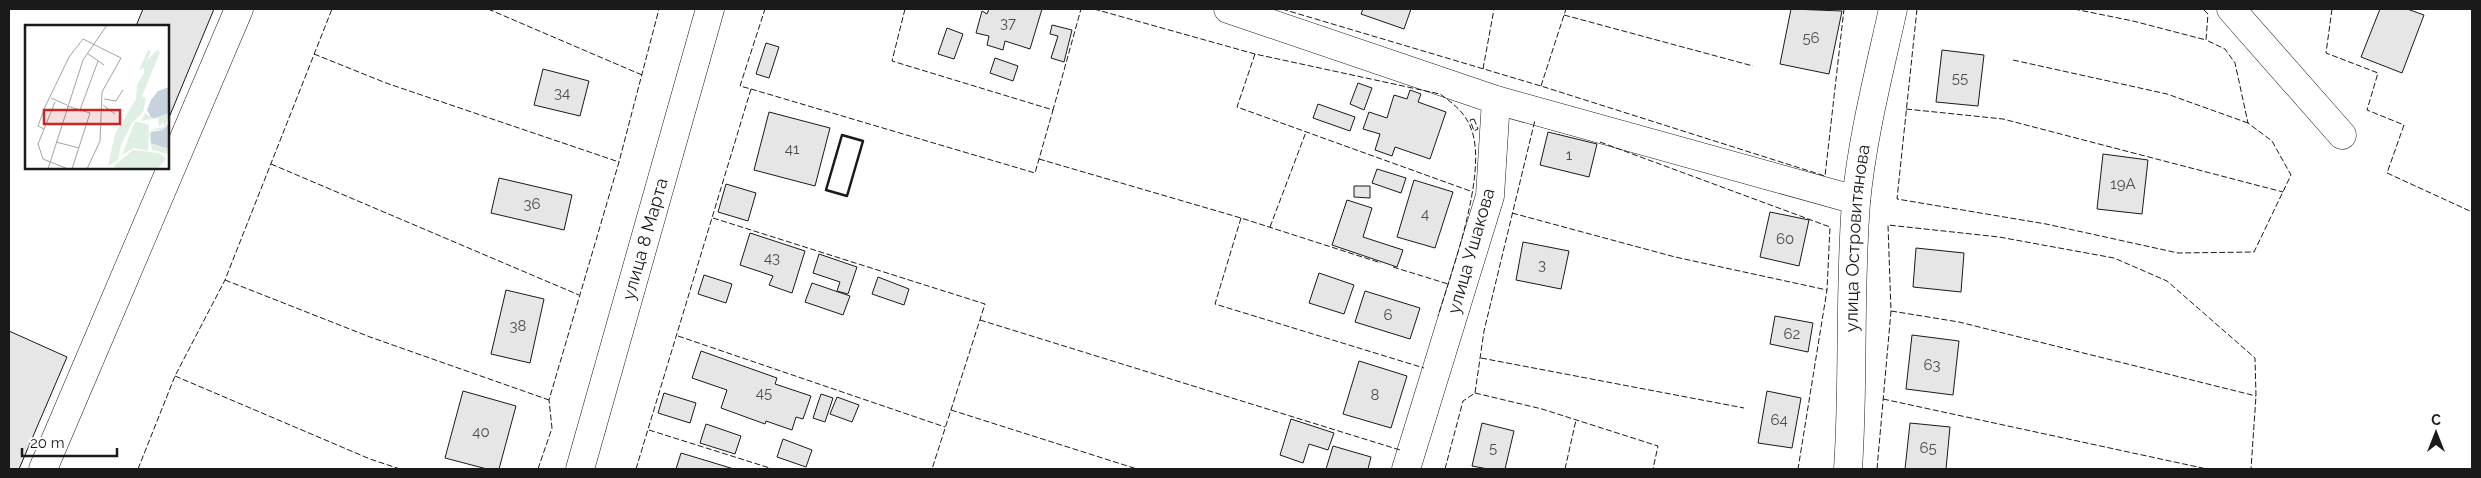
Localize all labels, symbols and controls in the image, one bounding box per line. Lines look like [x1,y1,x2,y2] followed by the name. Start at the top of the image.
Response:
[1000,14,1016,32] house number: 37
[25,25,169,169] inset map
[1802,29,1820,47] house number: 56
[1952,69,1968,87] house number: 55
[554,84,570,102] house number: 34
[785,140,800,158] house number: 41
[1841,143,1874,332] street label: улица Островитянова
[1566,146,1573,164] house number: 1
[617,175,672,302] street label: улица 8 Марта
[2110,175,2136,193] house number: 19А
[1443,186,1499,316] street label: улица Ушакова
[523,195,541,213] house number: 36
[1421,205,1429,223] house number: 4
[1776,230,1794,248] house number: 60
[764,249,780,267] house number: 43
[1538,256,1546,274] house number: 3
[1383,306,1393,324] house number: 6
[510,317,527,335] house number: 38
[1784,325,1801,343] house number: 62
[1923,356,1941,374] house number: 63
[756,384,772,402] house number: 45
[1371,386,1380,404] house number: 8
[2411,408,2461,458] north arrow
[1770,411,1788,429] house number: 64
[2431,412,2441,428] text: С
[472,423,490,441] house number: 40
[22,426,118,458] scale bar
[30,434,65,452] text: 20 m
[1489,439,1497,457] house number: 5
[1919,439,1937,457] house number: 65

